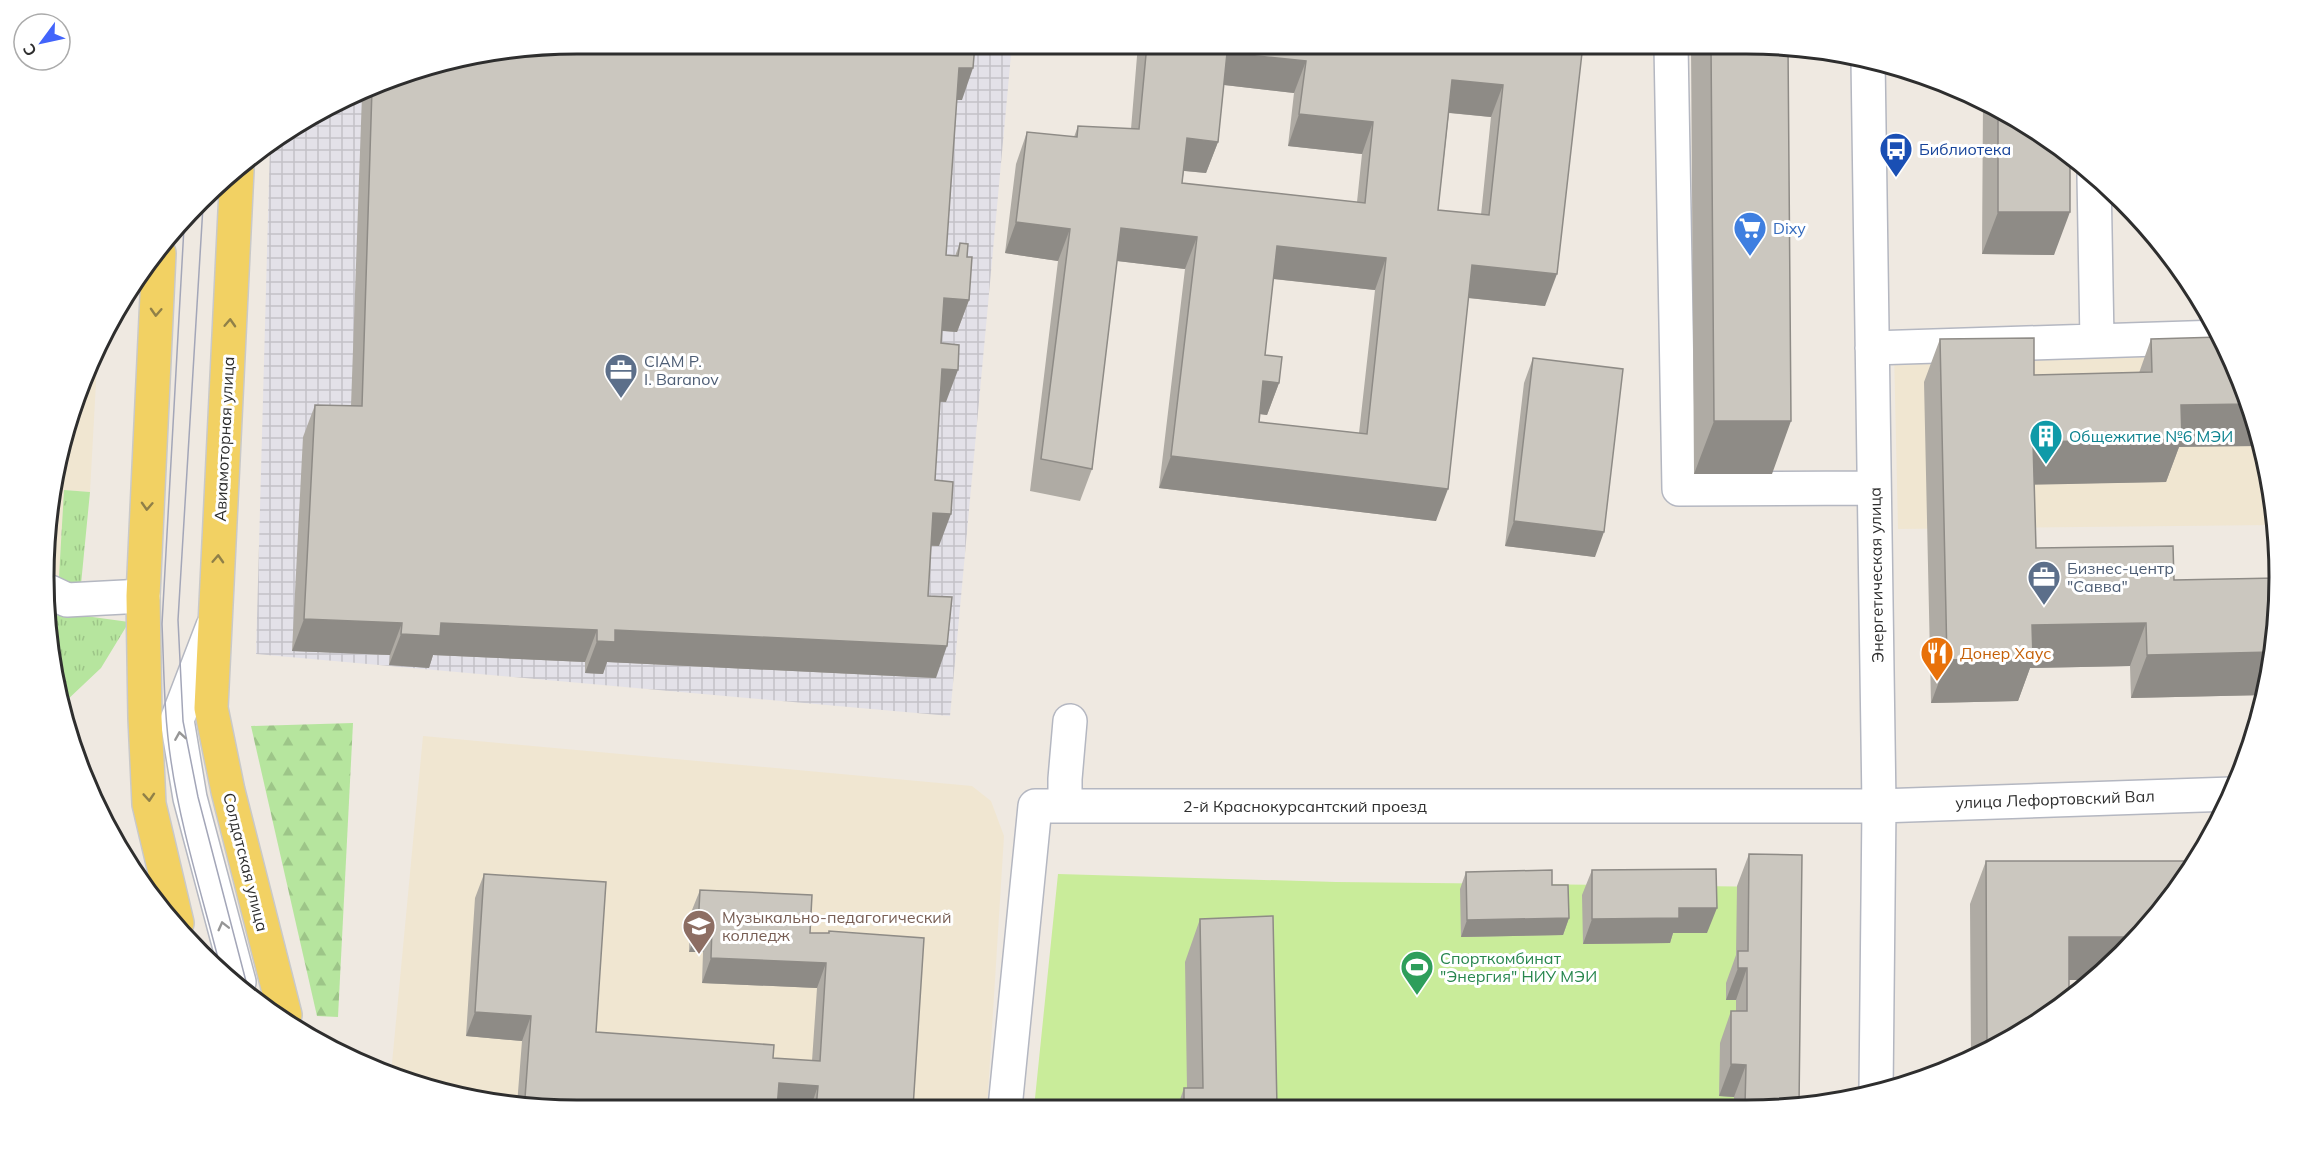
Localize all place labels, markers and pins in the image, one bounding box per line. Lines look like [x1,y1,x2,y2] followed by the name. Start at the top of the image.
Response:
[1878,131,1914,178] bus stop icon: Библиотека
[1919,139,2011,159] place label: Библиотека
[1732,210,1768,257] supermarket icon: Dixy
[1773,218,1806,238] place label: Dixy
[644,351,719,389] place label: CIAM P. I. Baranov
[603,352,639,399] office icon: CIAM P. I. Baranov
[2028,418,2064,465] building icon: Общежитие №6 МЭИ
[2069,426,2233,446] place label: Общежитие №6 МЭИ
[2067,558,2174,596] place label: Бизнес-центр "Савва"
[2026,559,2062,606] office icon: Бизнес-центр "Савва"
[1919,635,1955,682] restaurant icon: Донер Хаус
[1960,643,2051,663] place label: Донер Хаус
[722,907,951,945] place label: Музыкально-педагогический колледж
[681,908,717,955] school or university icon: Музыкально-педагогический колледж
[1440,948,1597,986] place label: Спорткомбинат "Энергия" НИУ МЭИ
[1399,949,1435,996] sports icon: Спорткомбинат "Энергия" НИУ МЭИ

